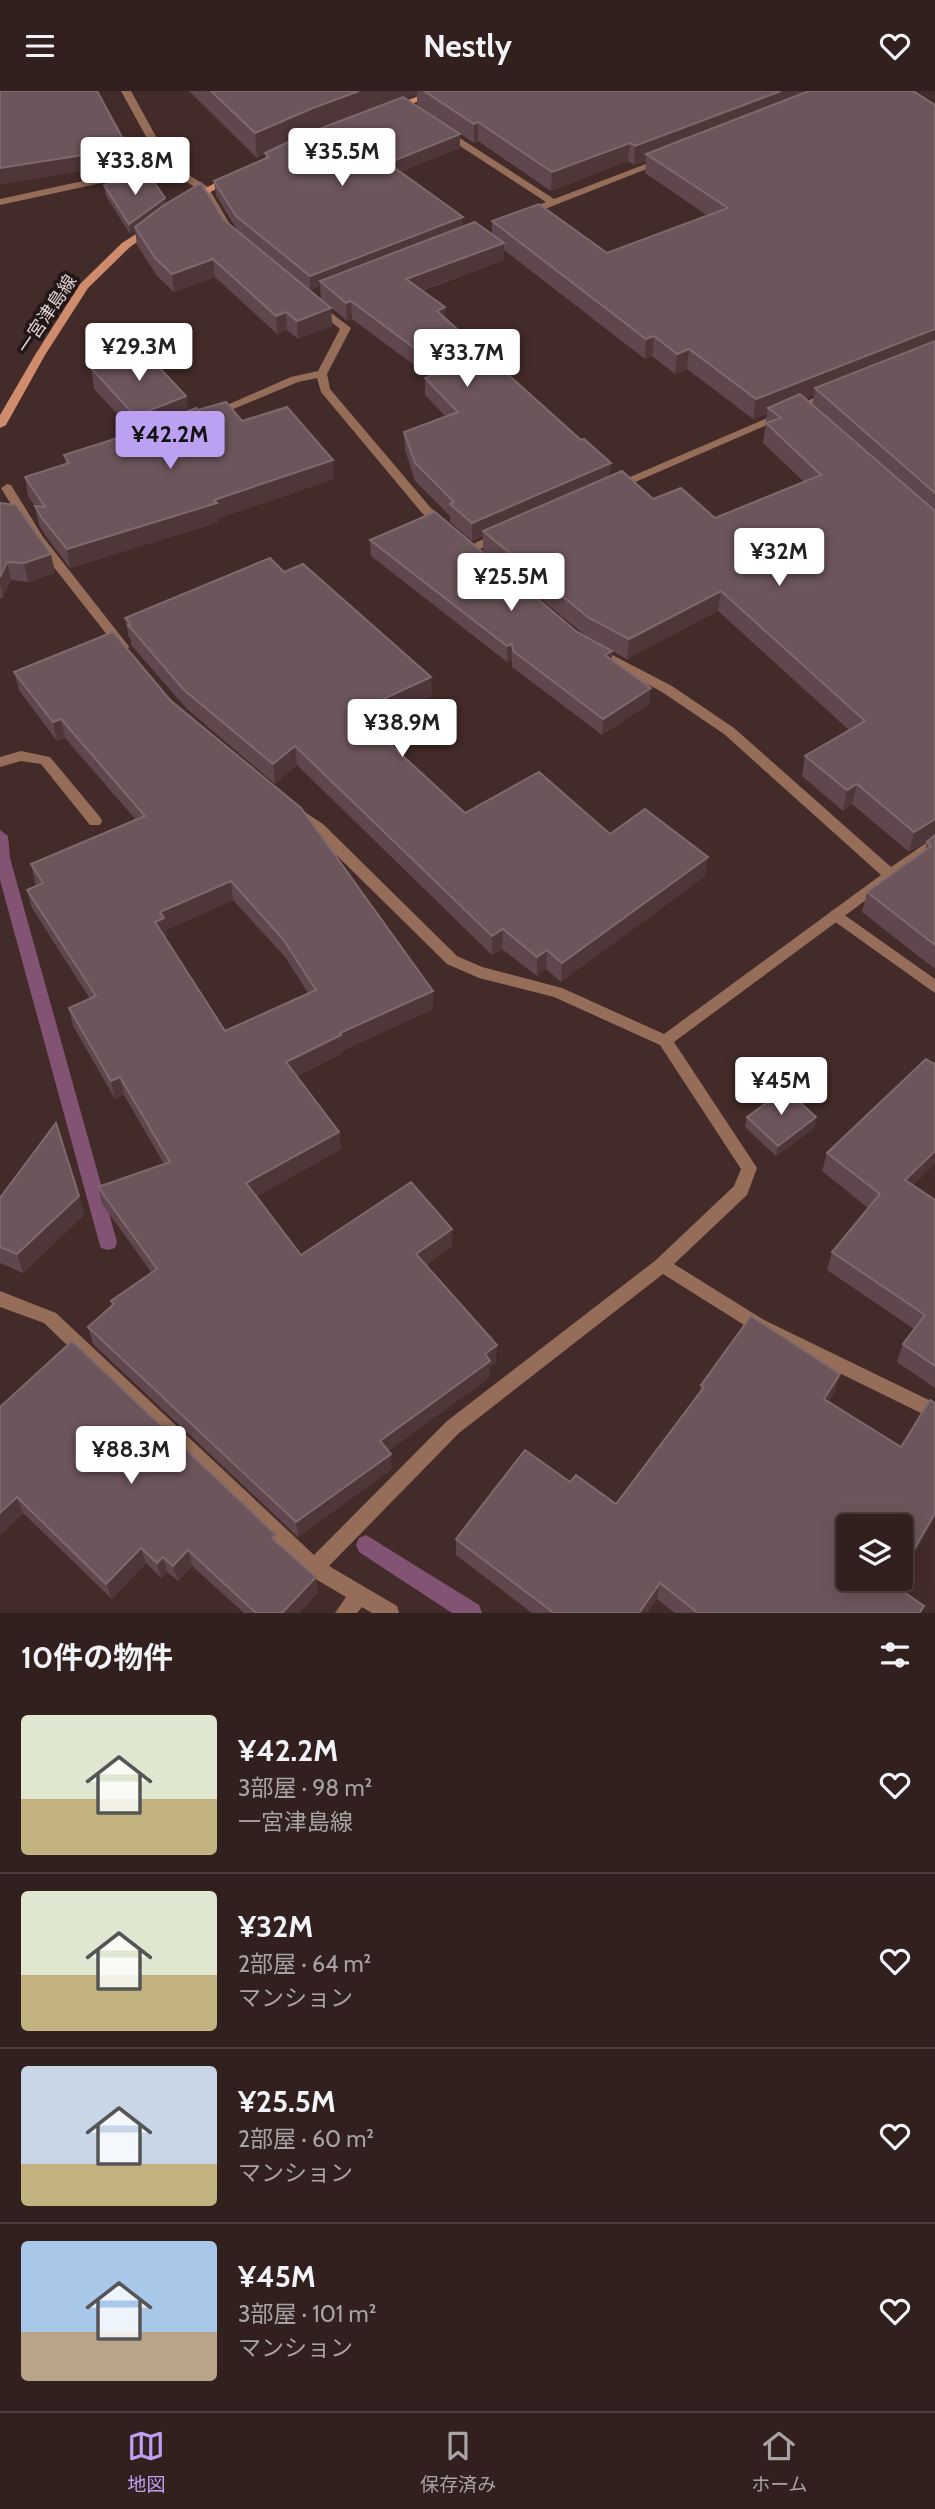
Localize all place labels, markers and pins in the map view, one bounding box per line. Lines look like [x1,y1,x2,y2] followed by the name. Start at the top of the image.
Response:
[285,129,399,188] pin: ¥35.5M
[78,137,192,197] pin: ¥33.8M
[82,323,196,383] pin: ¥29.3M
[410,329,524,389] pin: ¥33.7M
[113,411,227,471] pin: ¥42.2M
[738,529,820,588] pin: ¥32M
[454,553,568,613] pin: ¥25.5M
[345,699,459,759] pin: ¥38.9M
[740,1058,822,1117] pin: ¥45M
[74,1427,188,1486] pin: ¥88.3M

